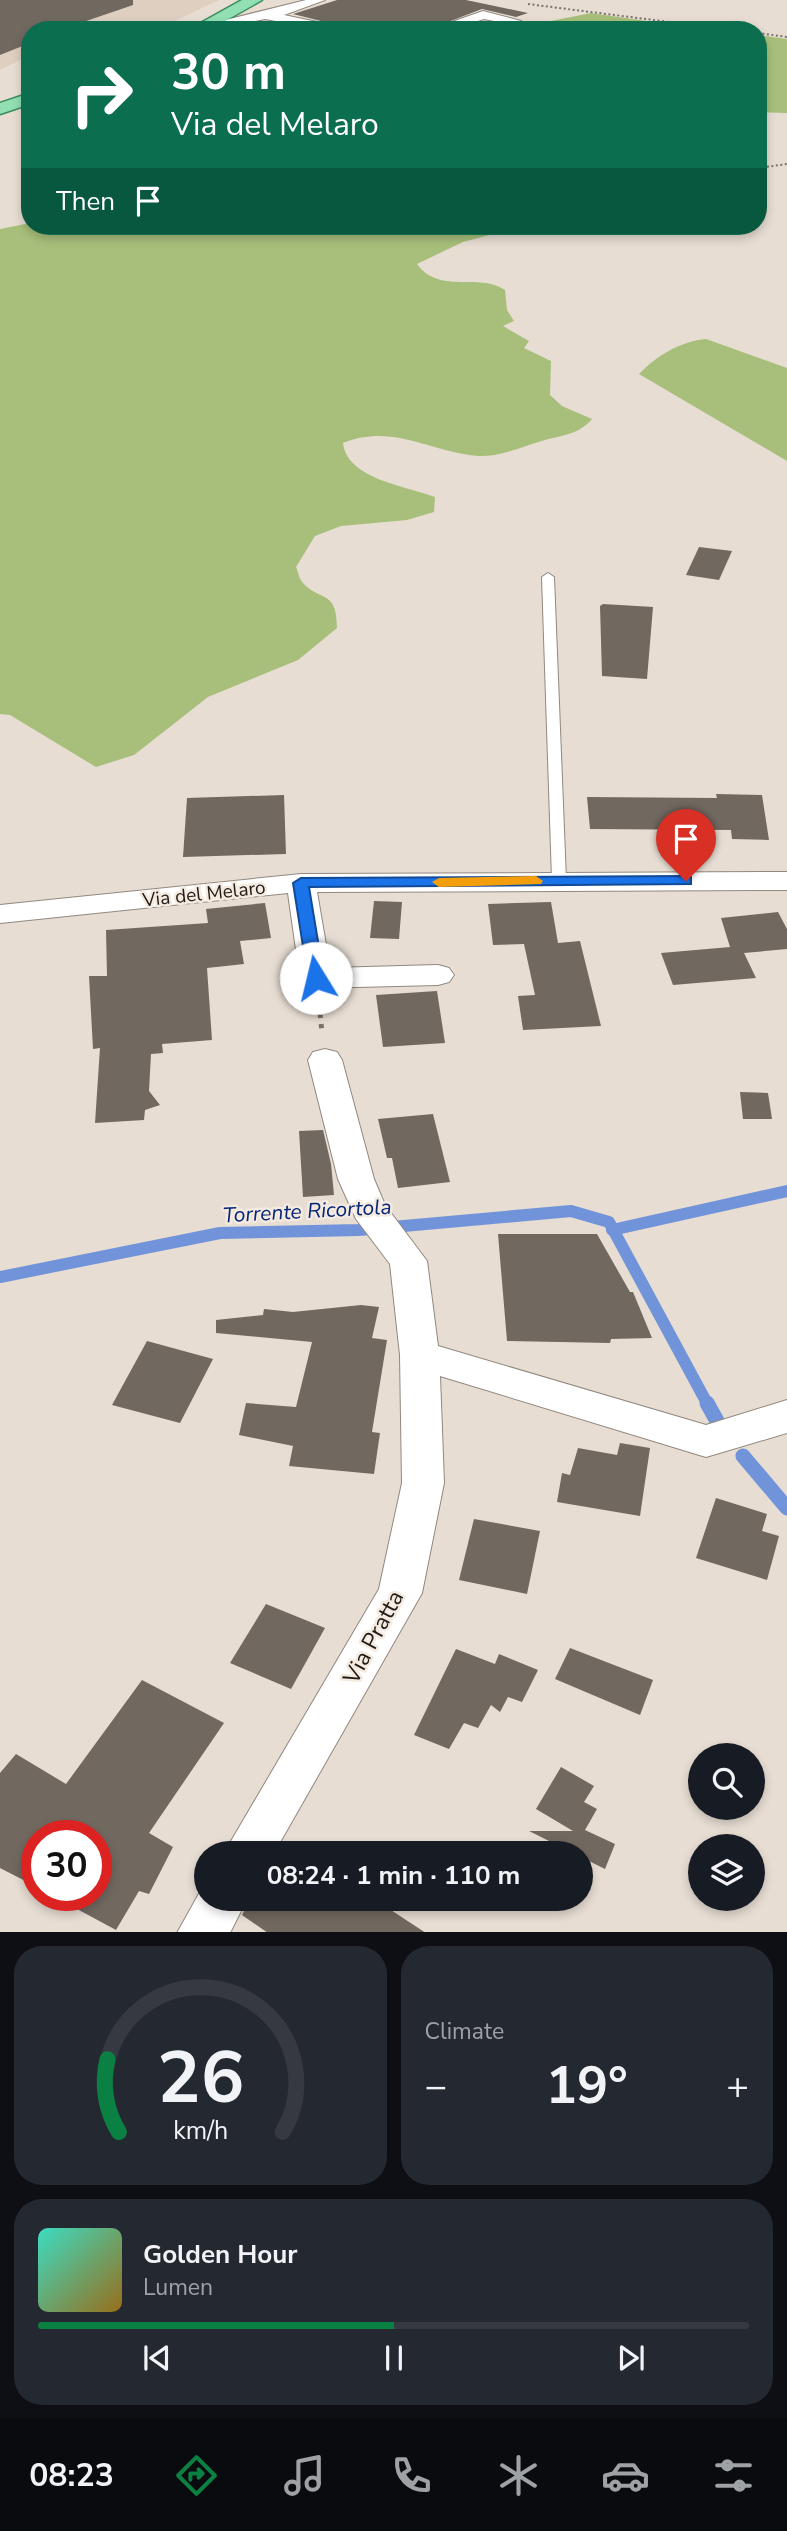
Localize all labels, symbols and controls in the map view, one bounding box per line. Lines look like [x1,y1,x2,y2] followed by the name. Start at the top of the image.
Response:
[171,39,286,106] text: 30 m
[56,49,147,140] icon: right
[171,103,379,146] text: Via del Melaro
[129,182,167,220] icon: arrive
[56,184,115,219] text: Then
[656,809,716,881] pin
[667,820,705,858] icon: arrive
[140,875,267,913] street label: Via del Melaro
[279,941,353,1015] position arrow
[222,1193,392,1229] water label: Torrente Ricortola
[335,1585,411,1690] street label: Via Pratta
[688,1743,765,1911] map controls
[688,1743,765,1820] button: search
[21,1820,112,1911] speed limit sign: 30
[688,1834,765,1911] button: layers
[267,1858,520,1893] text: 08:24 · 1 min · 110 m
[425,2016,504,2047] text: Climate
[157,2028,244,2128] text: 26
[546,2050,628,2121] text: 19°
[425,2061,447,2112] text: −
[726,2061,749,2112] text: +
[173,2113,228,2147] text: km/h
[143,2237,298,2272] text: Golden Hour
[143,2272,213,2303] text: Lumen
[138,2339,176,2377] icon: previous
[375,2339,413,2377] icon: pause
[612,2339,650,2377] icon: next
[172,2451,221,2500] icon: directions
[280,2451,329,2500] icon: music
[387,2451,436,2500] icon: phone
[494,2451,543,2500] icon: climate
[601,2451,650,2500] icon: car
[709,2451,758,2500] icon: filters
[29,2454,114,2497] text: 08:23

